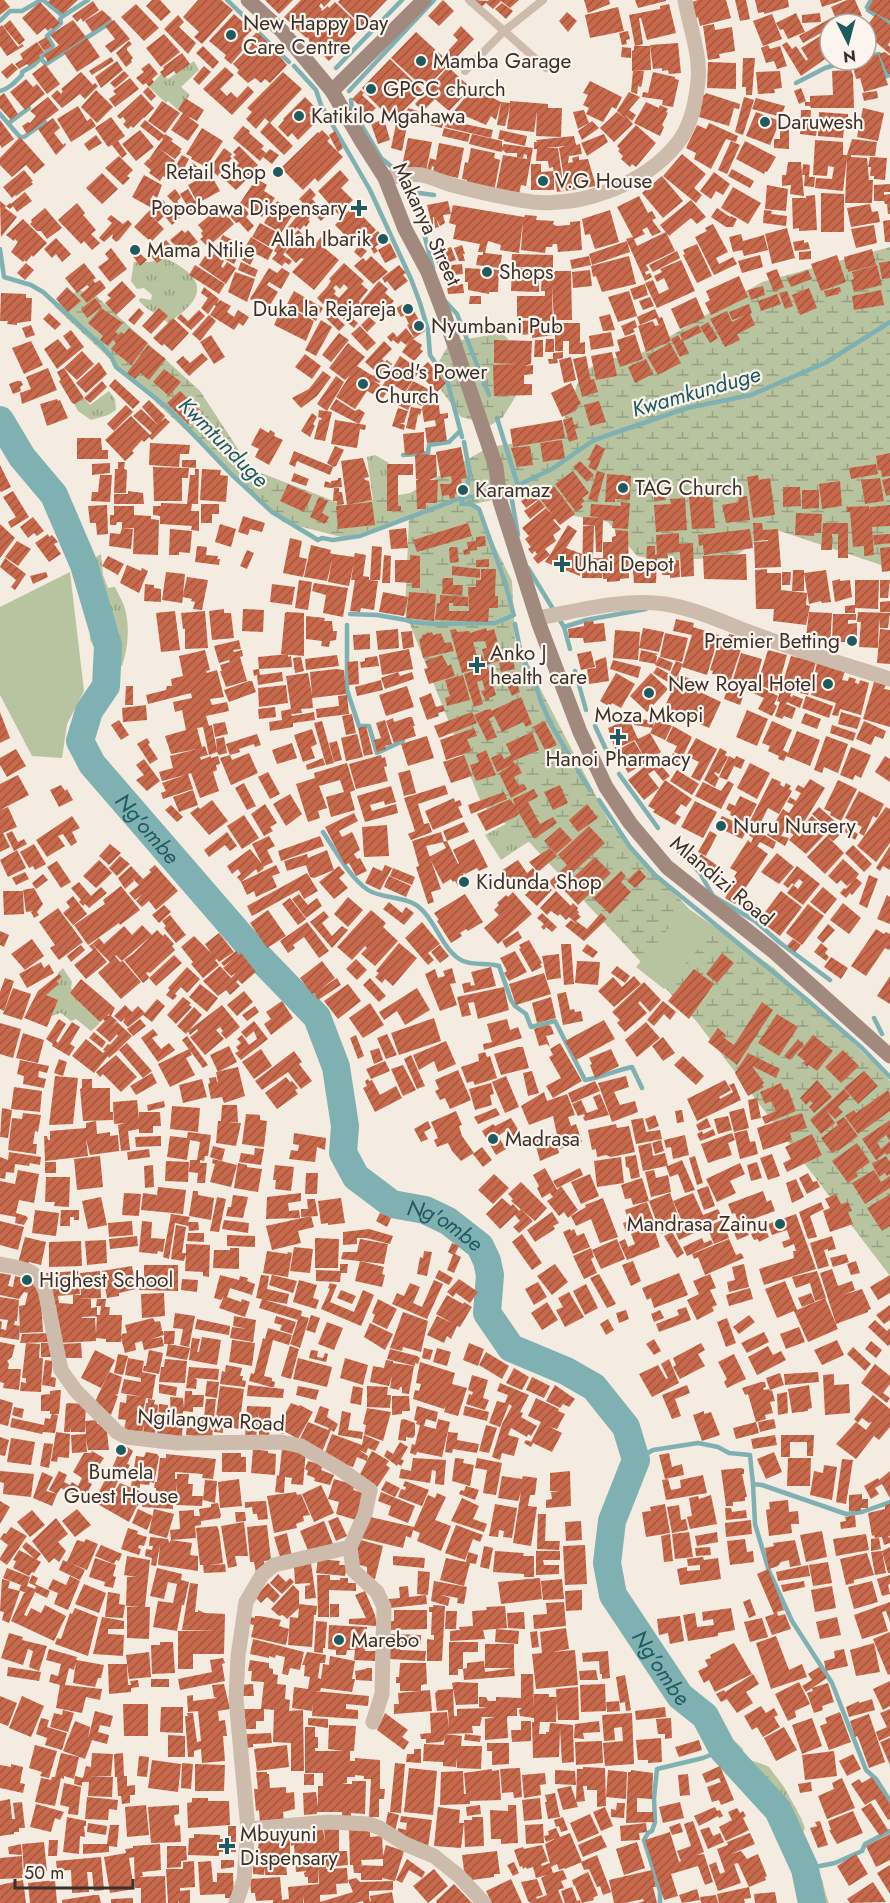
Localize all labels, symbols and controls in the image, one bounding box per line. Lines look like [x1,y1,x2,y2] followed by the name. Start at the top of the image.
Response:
[243,8,389,62] place label: New Happy Day Care Centre
[818,12,878,72] north arrow
[224,28,238,42] marker: New Happy Day Care Centre
[842,44,857,69] text: N
[433,46,572,76] place label: Mamba Garage
[414,54,428,68] marker: Mamba Garage
[383,74,506,104] place label: GPCC church
[364,82,378,96] marker: GPCC church
[311,101,465,131] place label: Katikilo Mgahawa
[777,107,864,137] place label: Daruwesh
[292,109,306,123] marker: Katikilo Mgahawa
[758,115,772,129] marker: Daruwesh
[166,157,266,187] place label: Retail Shop
[385,157,469,291] street label: Makanya Street
[271,165,285,179] marker: Retail Shop
[555,166,653,196] place label: V.G House
[536,174,550,188] marker: V.G House
[151,193,348,223] place label: Popobawa Dispensary
[352,201,366,215] marker: Popobawa Dispensary
[271,224,372,254] place label: Allah Ibarik
[376,232,390,246] marker: Allah Ibarik
[147,235,255,265] place label: Mama Ntilie
[128,243,142,257] marker: Mama Ntilie
[499,257,553,287] place label: Shops
[480,265,494,279] marker: Shops
[253,294,396,324] place label: Duka la Rejareja
[401,302,415,316] marker: Duka la Rejareja
[431,311,563,341] place label: Nyumbani Pub
[412,319,426,333] marker: Nyumbani Pub
[375,357,488,411] place label: God's Power Church
[628,357,764,425] water label: Kwamkunduge
[356,377,370,391] marker: God's Power Church
[172,390,276,494] water label: Kwmtunduge
[635,473,743,503] place label: TAG Church
[475,475,551,505] place label: Karamaz
[616,481,630,495] marker: TAG Church
[456,483,470,497] marker: Karamaz
[574,549,674,579] place label: Uhai Depot
[555,557,569,571] marker: Uhai Depot
[704,626,840,656] place label: Premier Betting
[845,634,859,648] marker: Premier Betting
[490,638,587,692] place label: Anko J health care
[468,656,486,674] marker: Anko J health care
[668,669,816,699] place label: New Royal Hotel
[821,677,835,691] marker: New Royal Hotel
[642,686,656,700] marker: Moza Mkopi
[594,700,704,730] place label: Moza Mkopi
[611,730,625,744] marker: Hanoi Pharmacy
[546,744,691,774] place label: Hanoi Pharmacy
[108,786,187,871] water label: Ng'ombe
[733,811,856,841] place label: Nuru Nursery
[714,819,728,833] marker: Nuru Nursery
[664,829,780,933] street label: Mlandizi Road
[476,867,602,897] place label: Kidunda Shop
[457,875,471,889] marker: Kidunda Shop
[505,1124,580,1154] place label: Madrasa
[486,1132,500,1146] marker: Madrasa
[404,1191,490,1259] water label: Ng'ombe
[627,1209,768,1239] place label: Mandrasa Zainu
[773,1217,787,1231] marker: Mandrasa Zainu
[39,1265,173,1295] place label: Highest School
[20,1273,34,1287] marker: Highest School
[137,1401,285,1439] street label: Ngilangwa Road
[114,1443,128,1457] marker: Bumela Guest House
[64,1457,179,1511] place label: Bumela Guest House
[624,1623,696,1713] water label: Ng'ombe
[351,1625,419,1655] place label: Marebo
[332,1633,346,1647] marker: Marebo
[240,1819,338,1873] place label: Mbuyuni Dispensary
[218,1837,236,1855] marker: Mbuyuni Dispensary
[15,1852,134,1890] scale bar
[24,1860,64,1886] text: 50 m

